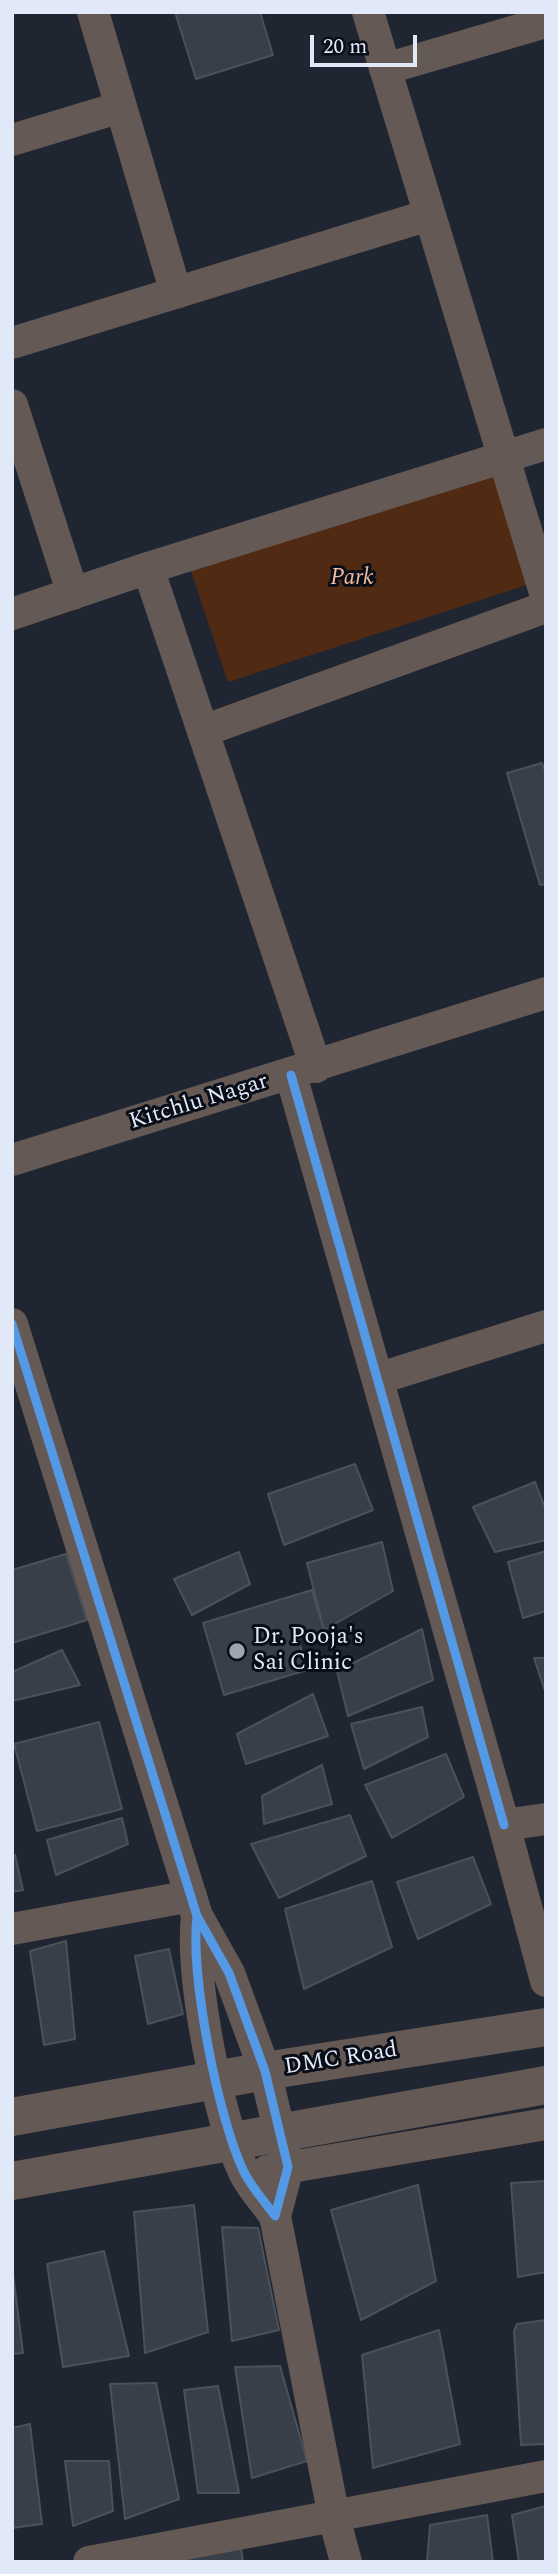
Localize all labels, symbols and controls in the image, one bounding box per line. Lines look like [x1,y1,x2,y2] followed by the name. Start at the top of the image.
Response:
[313,21,420,65] scale bar
[323,31,367,63] text: 20 m
[330,565,374,593] park label: Park
[126,1069,272,1137] street label: Kitchlu Nagar
[253,1624,364,1678] place label: Dr. Pooja's Sai Clinic
[227,1641,247,1661] marker: Dr. Pooja's Sai Clinic
[283,2037,399,2083] street label: DMC Road

